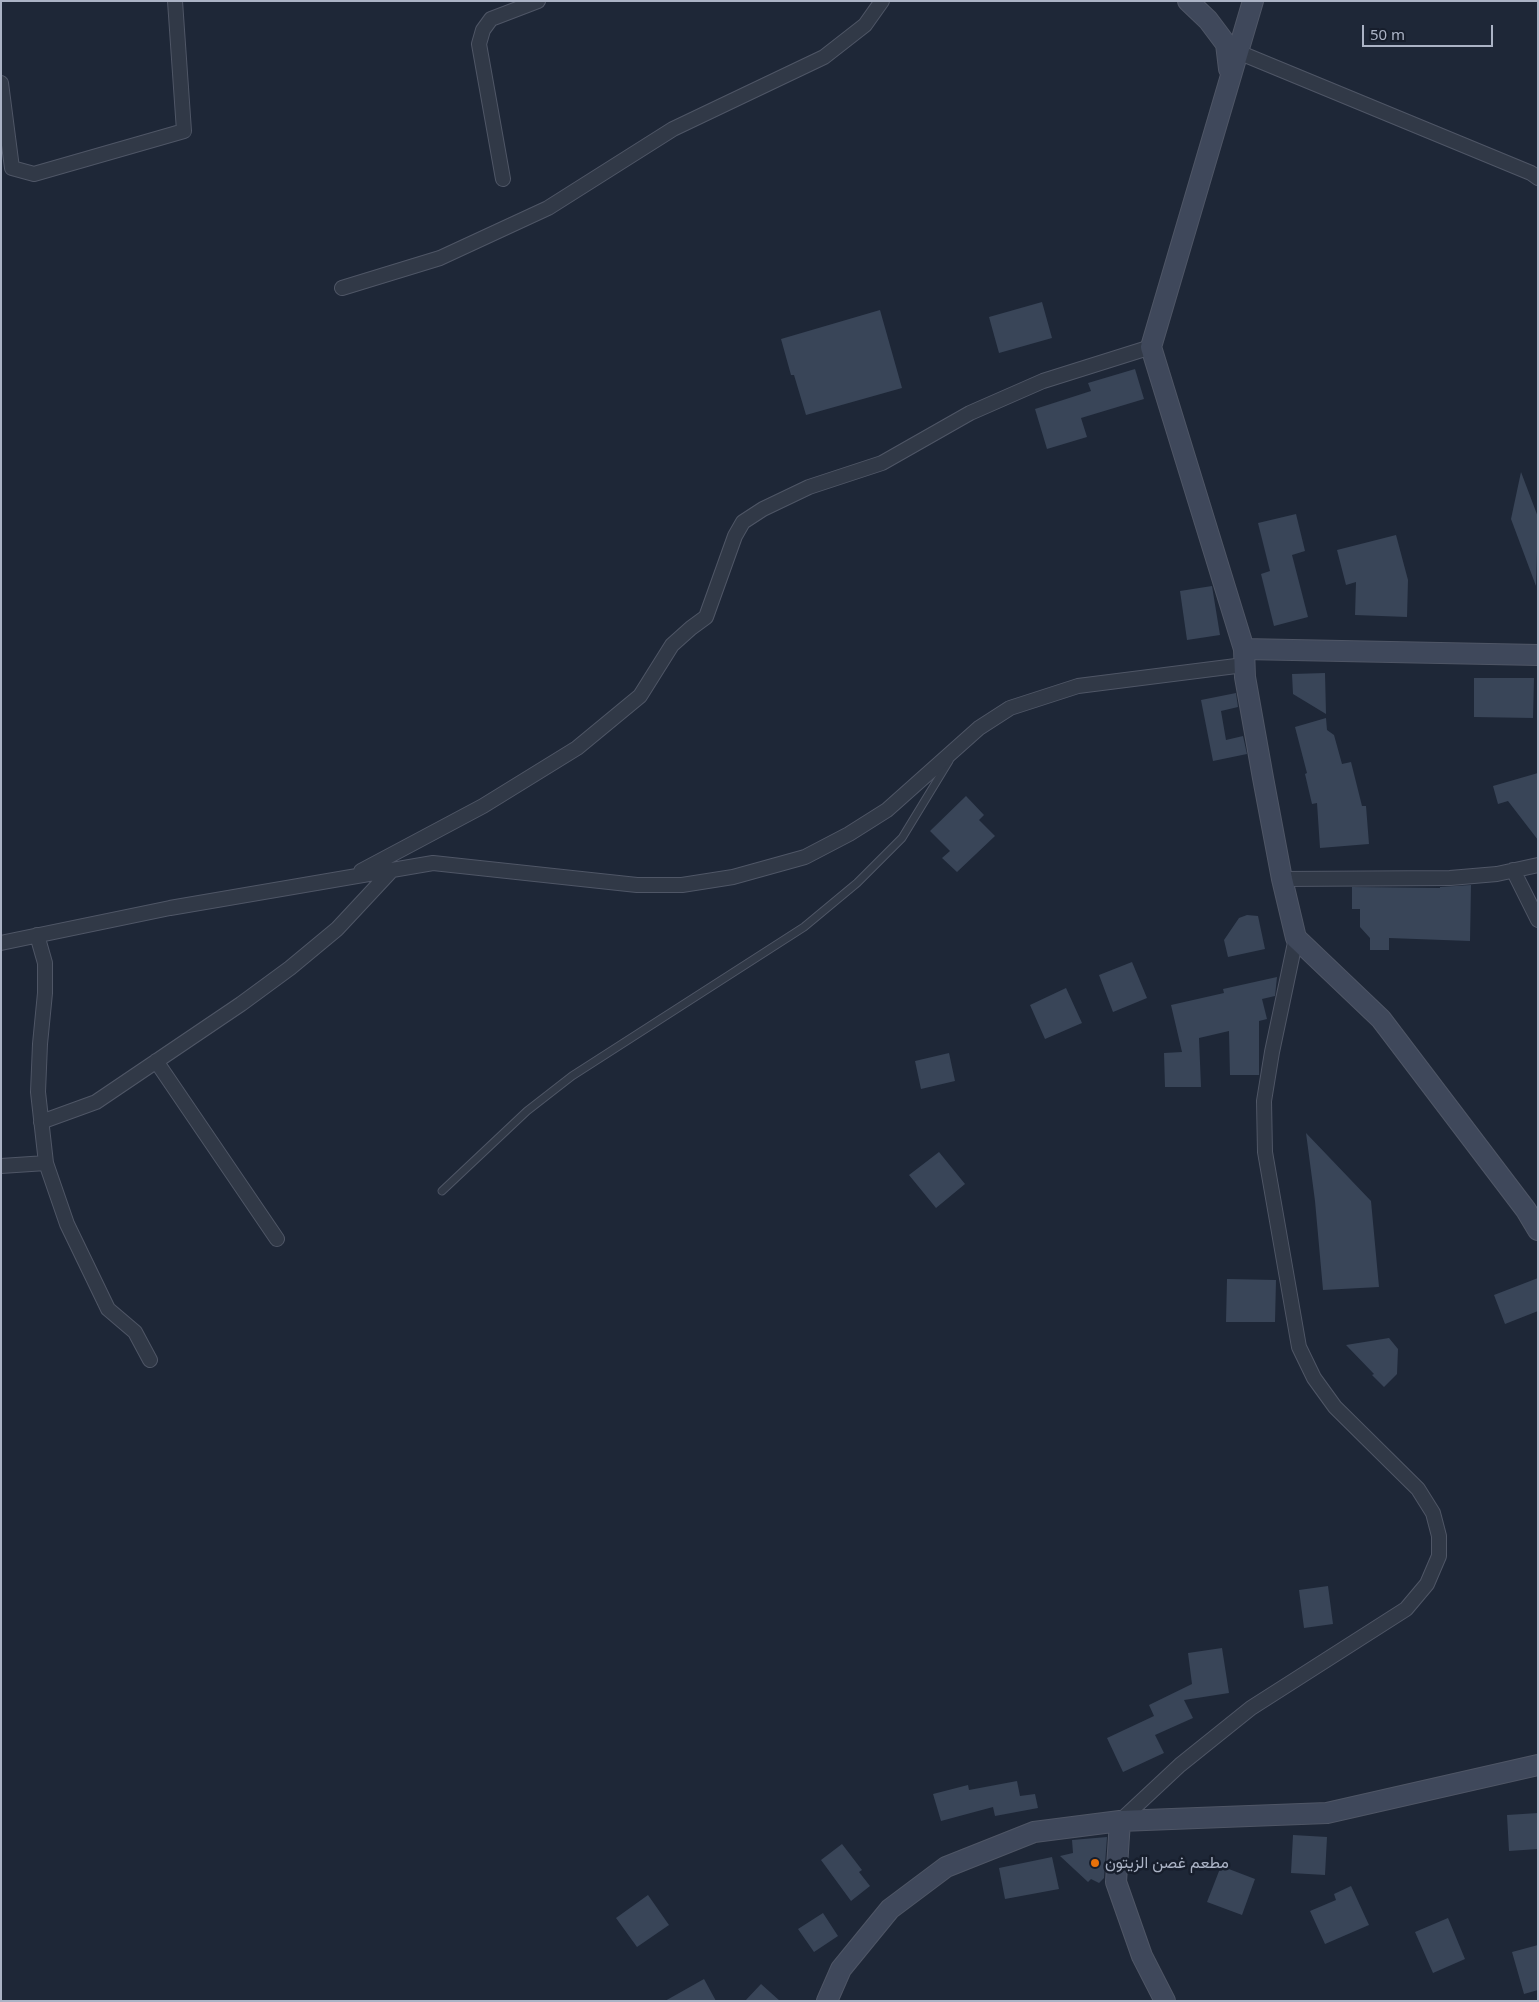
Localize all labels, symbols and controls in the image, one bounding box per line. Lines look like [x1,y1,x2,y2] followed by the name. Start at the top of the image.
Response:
[1364,15,1495,47] scale bar
[1370,24,1405,44] text: 50 m
[1105,1853,1229,1873] place label: مطعم غصن الزيتون
[1089,1857,1101,1869] marker: مطعم غصن الزيتون

